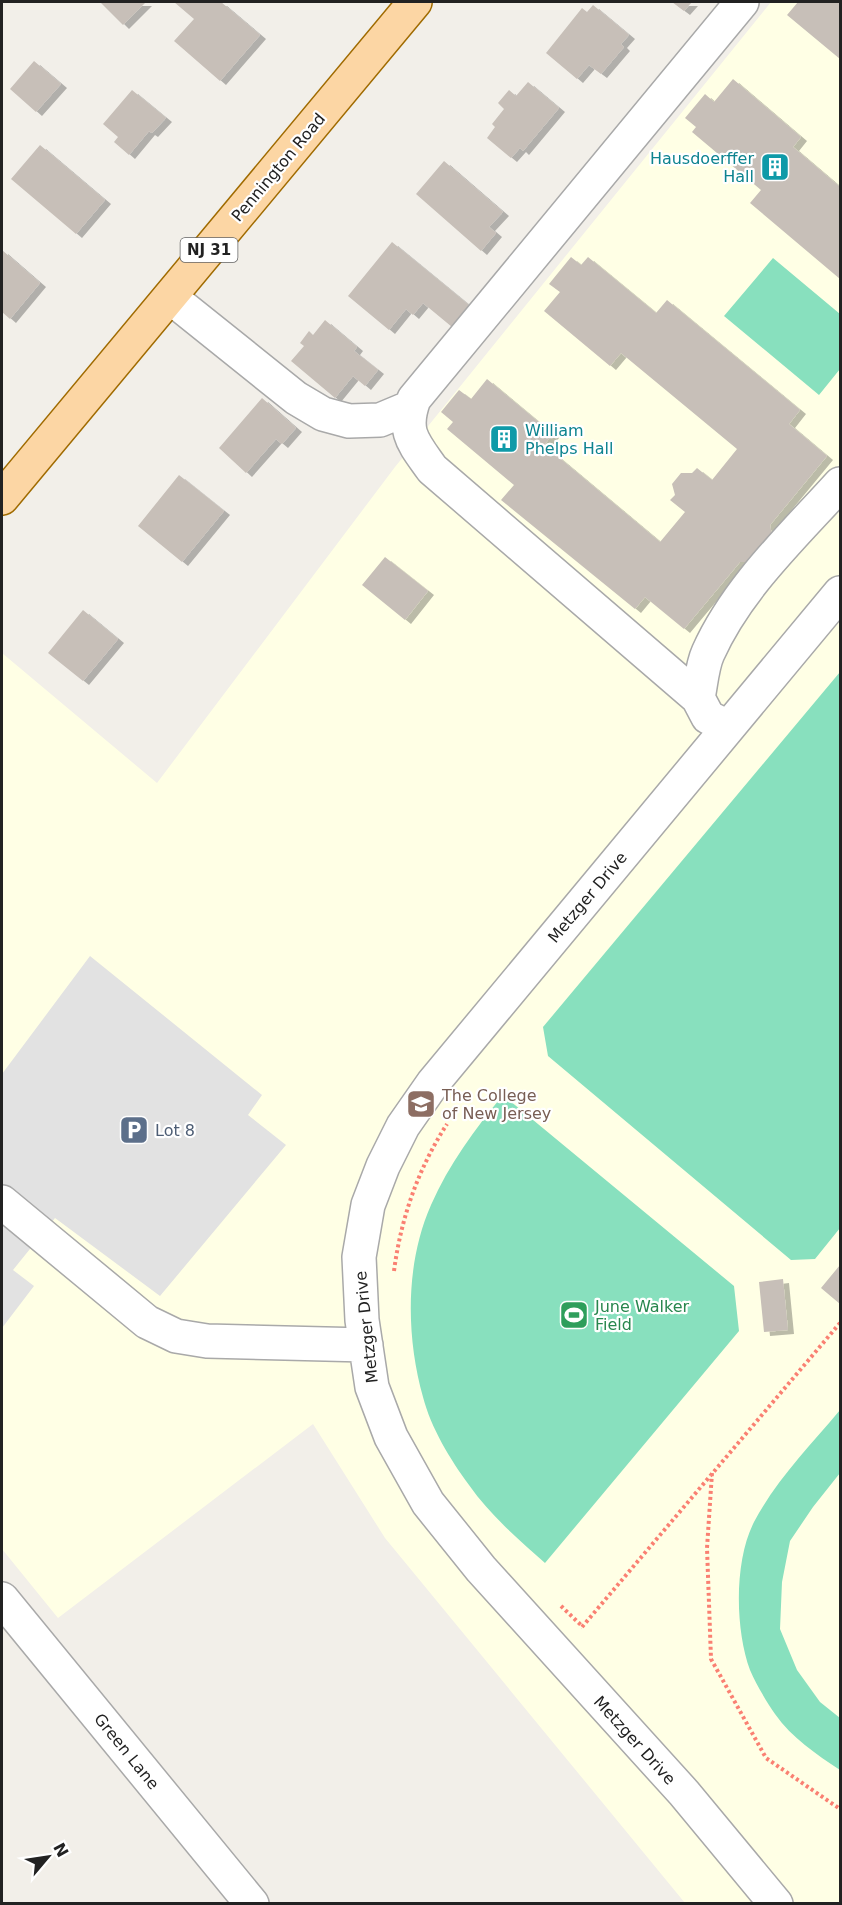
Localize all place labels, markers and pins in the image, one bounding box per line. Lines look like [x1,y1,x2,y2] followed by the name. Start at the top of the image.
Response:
[650,149,754,186] place label: Hausdoerffer Hall
[759,151,791,183] building icon: Hausdoerffer Hall
[525,421,613,458] place label: William Phelps Hall
[488,423,520,455] building icon: William Phelps Hall
[441,1086,551,1123] place label: The College of New Jersey
[405,1088,437,1120] school or university icon: The College of New Jersey
[118,1114,150,1146] parking icon: Lot 8
[155,1121,195,1140] place label: Lot 8
[594,1297,690,1334] place label: June Walker Field
[558,1299,590,1331] sports icon: June Walker Field

